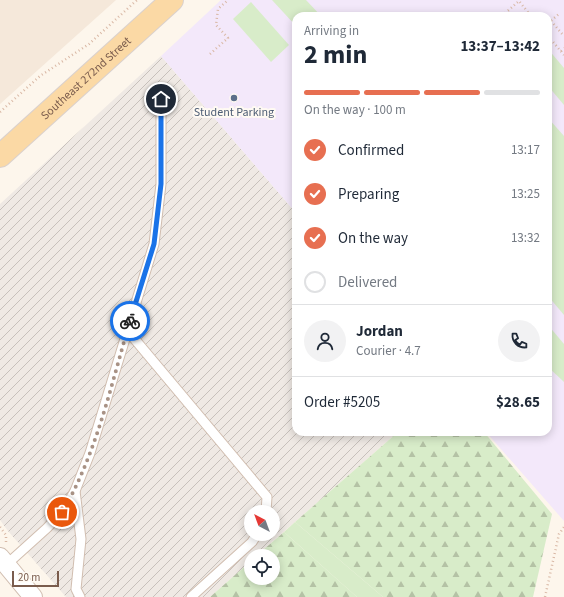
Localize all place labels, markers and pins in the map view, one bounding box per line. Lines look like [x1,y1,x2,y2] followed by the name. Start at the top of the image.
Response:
[144,82,178,116] pin
[229,93,239,103] marker: Student Parking
[194,104,274,121] place label: Student Parking
[45,495,79,529] pin

